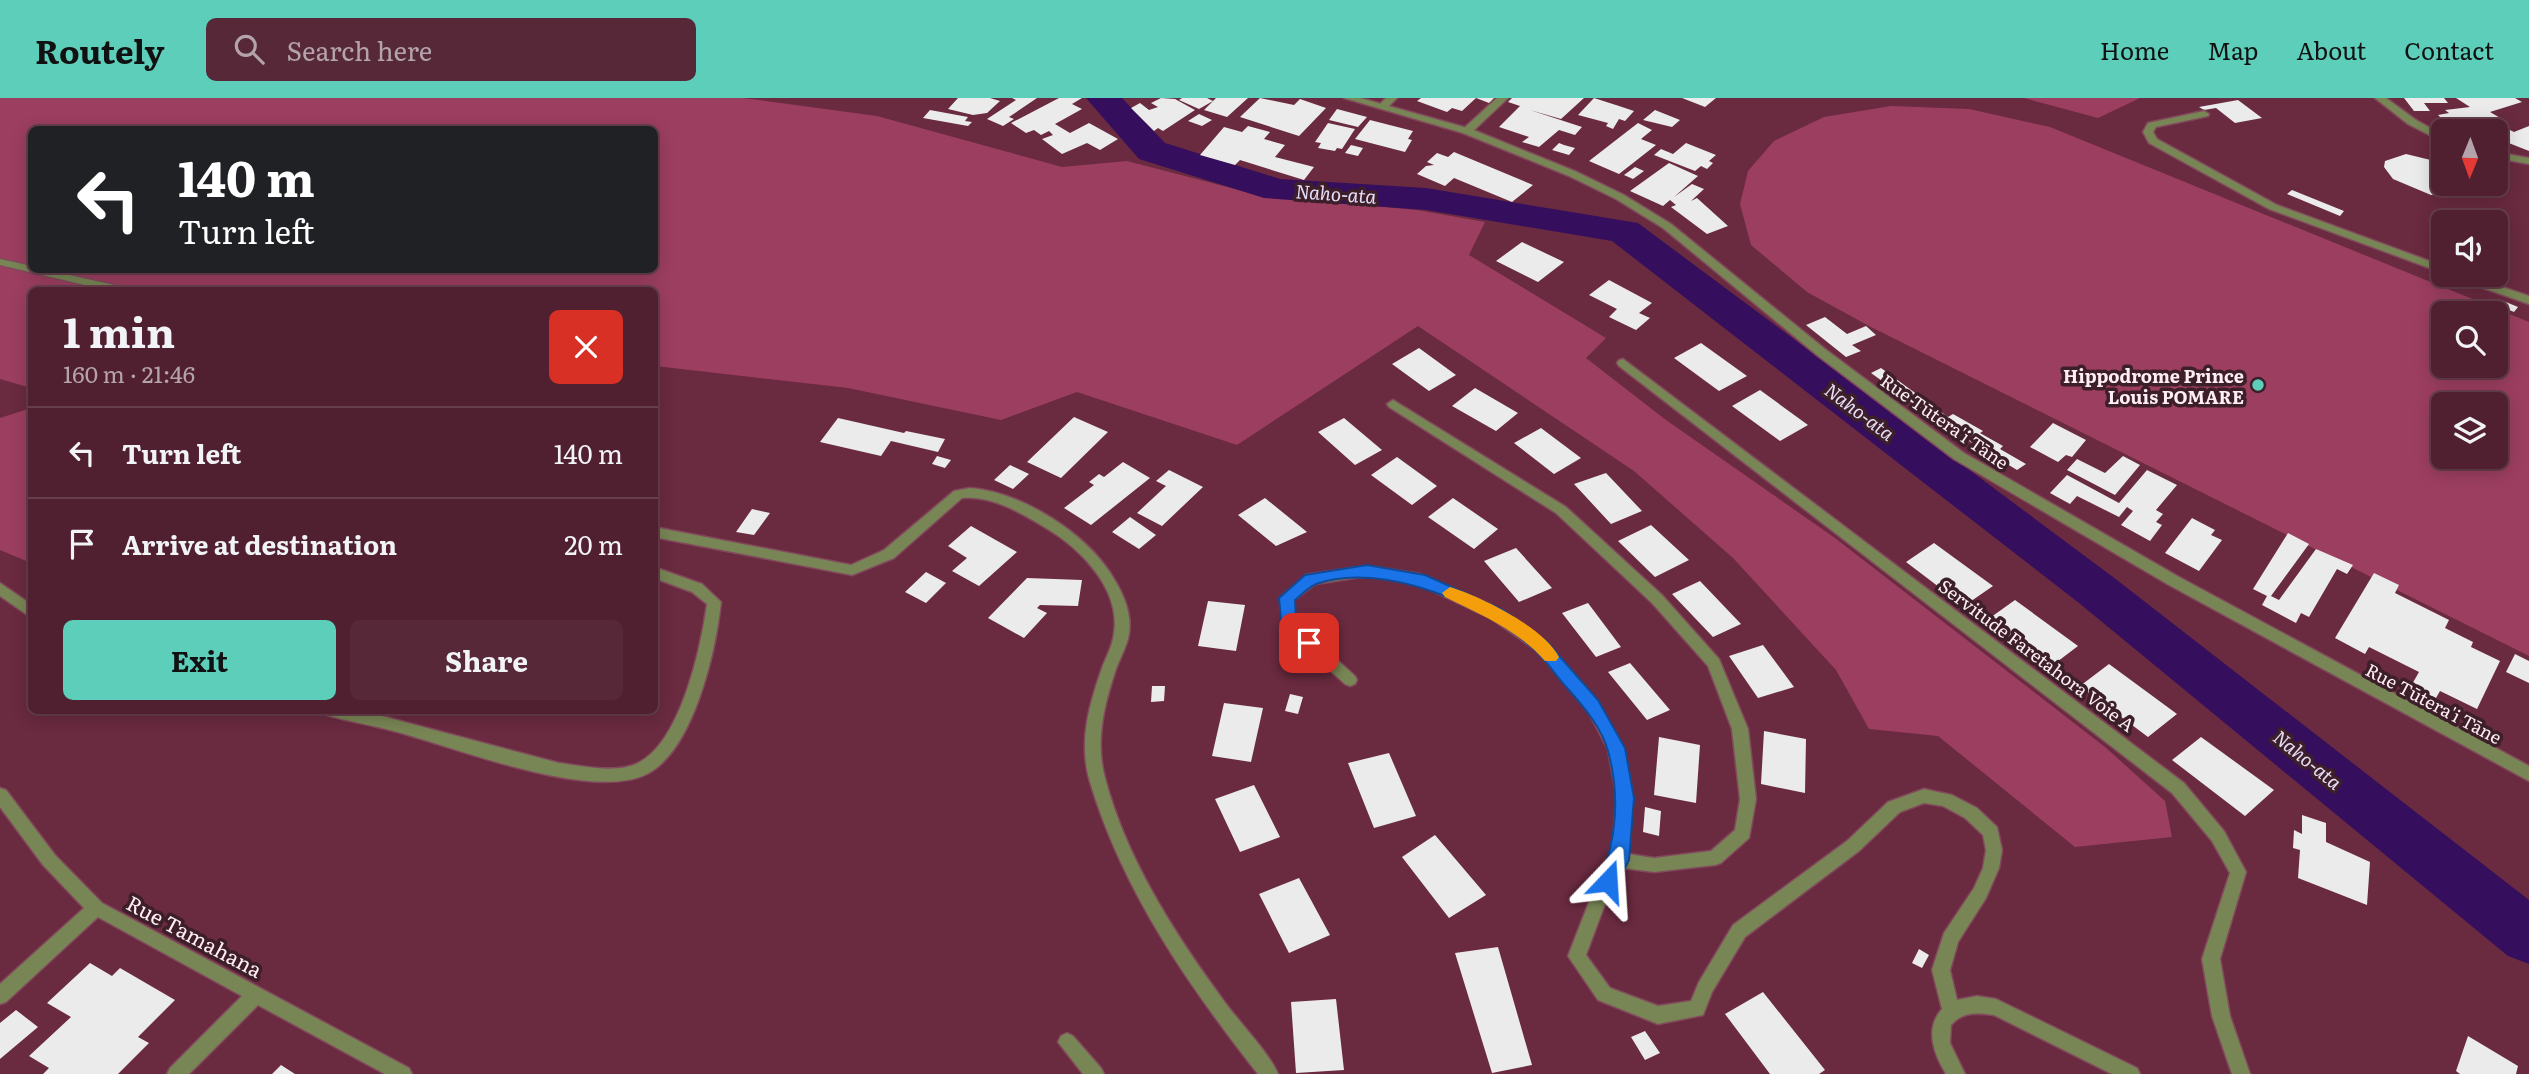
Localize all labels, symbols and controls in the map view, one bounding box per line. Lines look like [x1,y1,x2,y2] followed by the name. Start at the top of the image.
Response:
[206,18,696,81] search box
[35,25,164,74] text: Routely
[230,30,268,68] icon: search
[286,30,432,69] text: Search here
[2100,32,2169,67] text: Home
[2207,32,2258,67] text: Map
[2296,32,2366,67] text: About
[2404,32,2494,67] text: Contact
[2431,119,2508,196] north arrow
[2431,119,2508,469] map controls
[178,139,315,212] text: 140 m
[63,154,154,245] icon: left
[1295,176,1378,210] water label: Naho-ata
[178,206,315,254] text: Turn left
[2431,210,2508,287] button: sound
[63,299,175,361] text: 1 min
[2431,301,2508,378] button: search
[549,310,623,384] button: close
[63,356,195,390] text: 160 m · 21:46
[2063,362,2244,410] place label: Hippodrome Prince Louis POMARE
[1876,367,2014,475] street label: Rue Tūtera'i Tāne
[1819,375,1901,447] water label: Naho-ata
[2250,377,2266,393] marker: Hippodrome Prince Louis POMARE
[2431,392,2508,469] button: layers
[122,433,241,472] text: Turn left
[554,433,623,472] text: 140 m
[63,434,101,472] icon: left
[122,524,397,563] text: Arrive at destination
[564,524,623,563] text: 20 m
[63,525,101,563] icon: arrive
[1933,572,2141,738] street label: Servitude Faretahora Voie A
[1279,613,1339,673] pin
[63,620,336,700] button: Exit
[350,620,623,700] button: Share
[1290,624,1328,662] icon: arrive
[2361,656,2507,750] street label: Rue Tūtera'i Tāne
[2268,723,2348,796] water label: Naho-ata
[1571,844,1645,918] position arrow
[122,886,269,984] street label: Rue Tamahana

